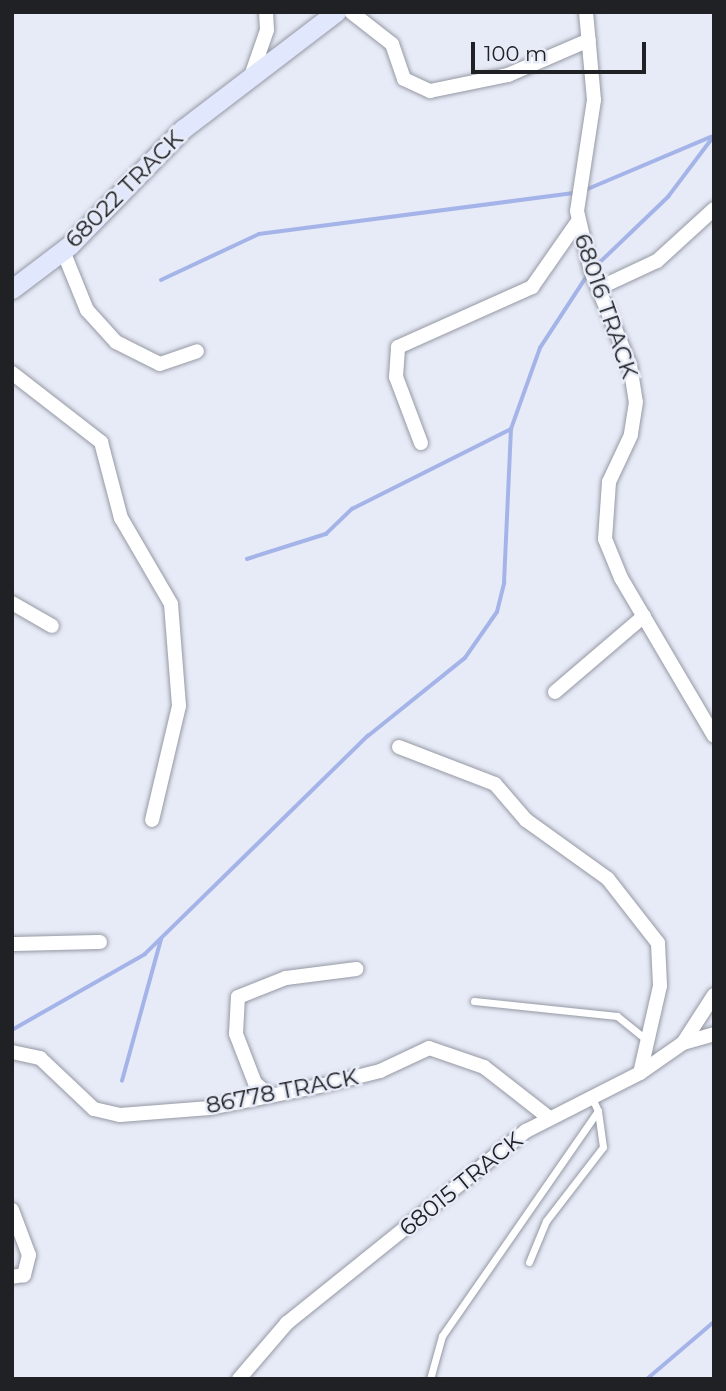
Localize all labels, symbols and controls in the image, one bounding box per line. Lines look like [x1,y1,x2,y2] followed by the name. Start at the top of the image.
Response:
[474,28,649,72] scale bar
[484,41,547,66] text: 100 m
[60,125,188,253] street label: 68022 TRACK
[568,230,644,382] street label: 68016 TRACK
[203,1063,361,1119] street label: 86778 TRACK
[394,1126,528,1242] street label: 68015 TRACK

